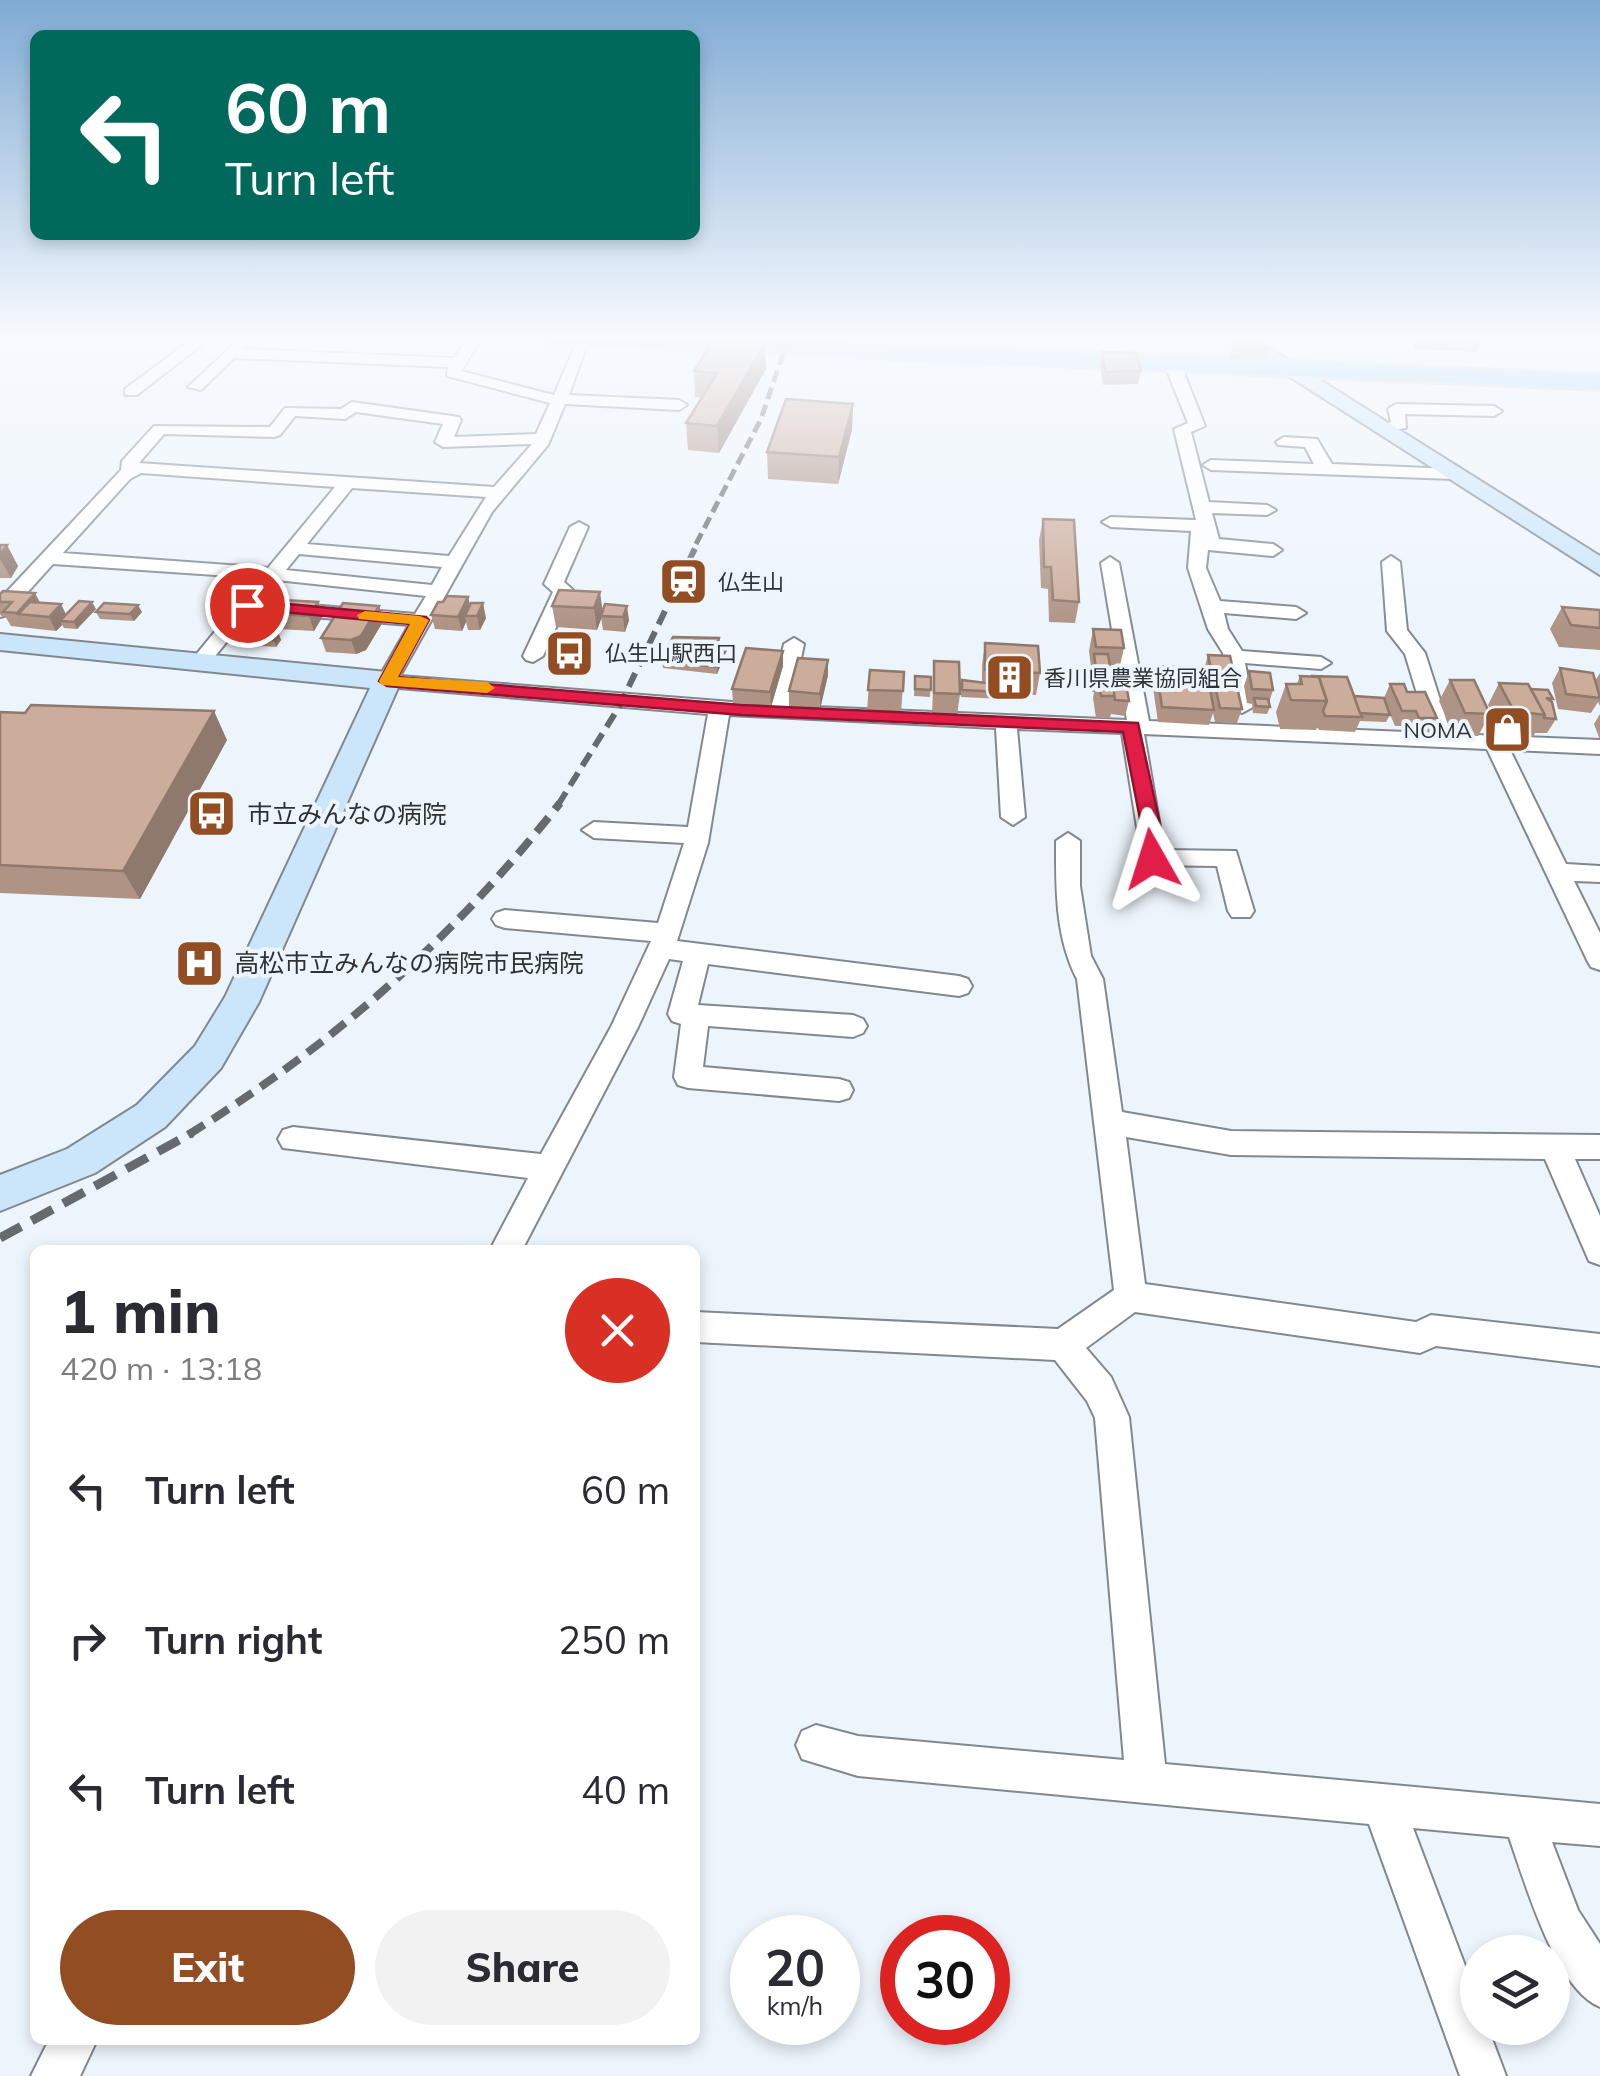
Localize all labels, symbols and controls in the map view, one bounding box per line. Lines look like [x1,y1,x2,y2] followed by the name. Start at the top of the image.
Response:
[225,63,391,151] text: 60 m
[60,70,190,200] icon: left
[225,150,394,206] text: Turn left
[657,556,709,608] station icon: 仏生山
[205,563,290,648] pin
[718,568,784,596] place label: 仏生山
[220,578,275,633] icon: arrive
[544,627,596,679] bus stop icon: 仏生山駅西口
[605,639,737,667] place label: 仏生山駅西口
[983,652,1035,704] building icon: 香川県農業協同組合
[1044,664,1242,692] place label: 香川県農業協同組合
[1481,704,1533,756] shop icon: NOMA
[1404,716,1472,744] place label: NOMA
[186,788,238,840] bus stop icon: 市立みんなの病院
[247,798,447,829] place label: 市立みんなの病院
[1100,807,1204,911] position arrow
[173,937,225,989] hospital icon: 高松市立みんなの病院市民病院
[234,947,584,978] place label: 高松市立みんなの病院市民病院
[60,1273,221,1348] text: 1 min
[565,1278,670,1383] button: close
[60,1348,262,1388] text: 420 m · 13:18
[60,1463,115,1518] icon: left
[145,1466,295,1514] text: Turn left
[581,1466,670,1514] text: 60 m
[60,1613,115,1668] icon: right
[145,1616,322,1664] text: Turn right
[558,1616,670,1664] text: 250 m
[60,1763,115,1818] icon: left
[145,1766,295,1814] text: Turn left
[581,1766,670,1814] text: 40 m
[60,1910,355,2025] button: Exit
[375,1910,670,2025] button: Share
[880,1915,1010,2045] speed limit sign: 30
[1460,1935,1570,2045] map controls
[1460,1935,1570,2045] button: layers
[765,1936,825,1999] text: 20
[767,1990,823,2021] text: km/h

